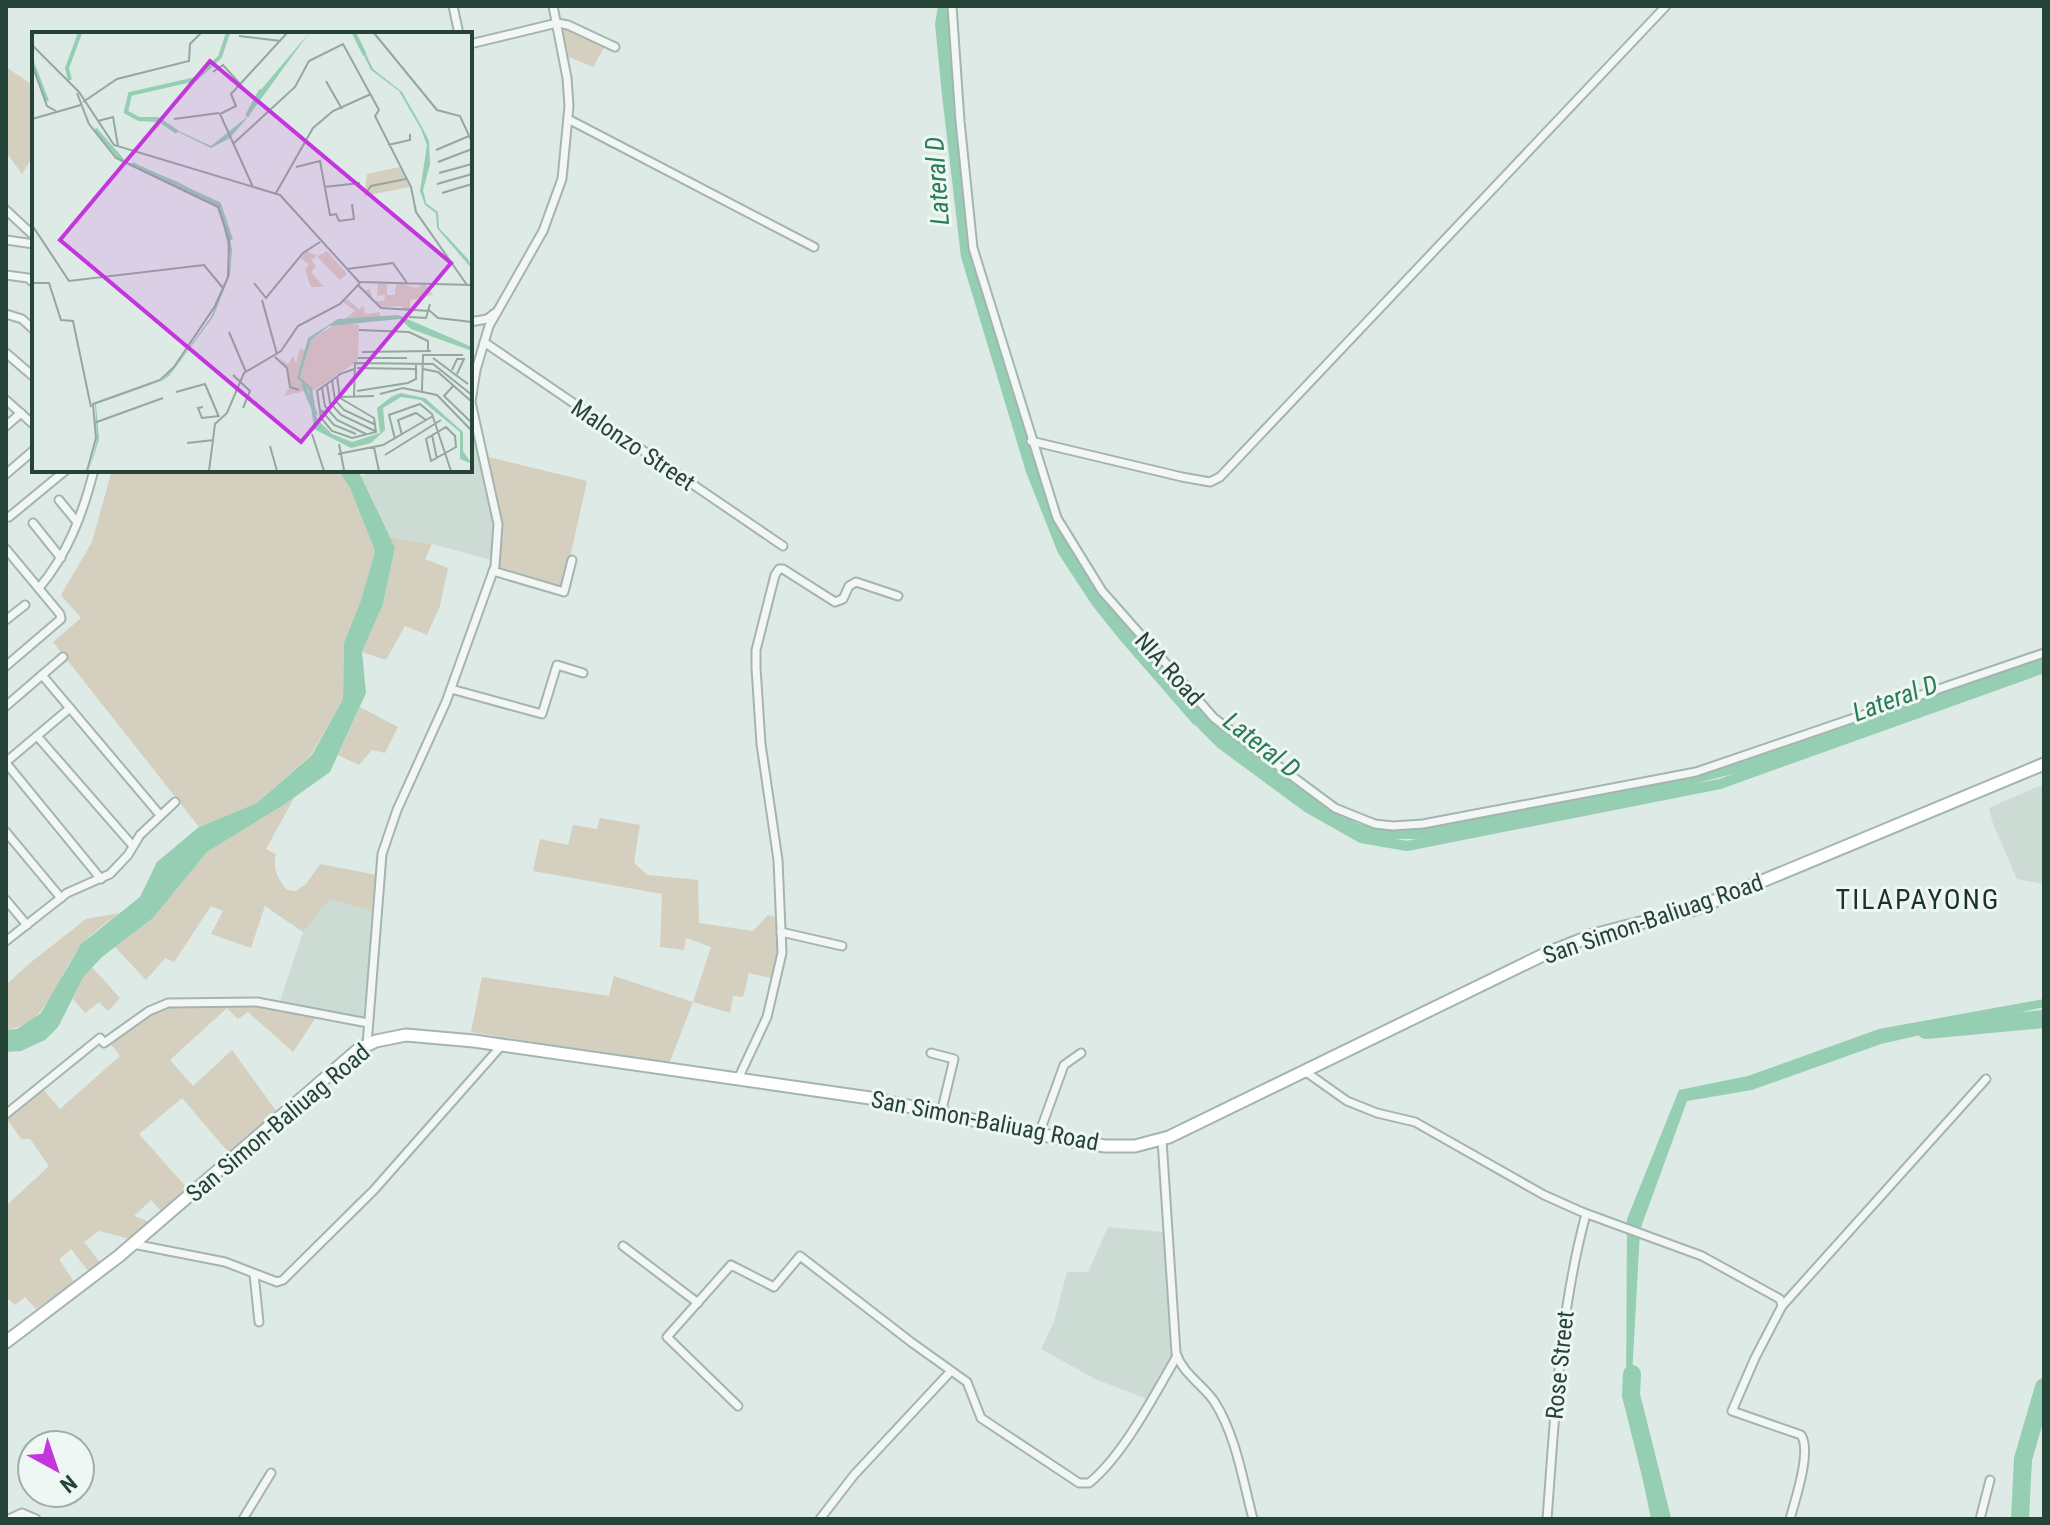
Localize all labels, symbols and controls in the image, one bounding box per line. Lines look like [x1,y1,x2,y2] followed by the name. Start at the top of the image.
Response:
[32,32,472,472] inset map
[919,136,955,226] water label: Lateral D
[566,393,700,497] street label: Malonzo Street
[1129,627,1209,711] street label: NIA Road
[1848,669,1942,727] water label: Lateral D
[1218,706,1306,784] water label: Lateral D
[1539,868,1767,970] street label: San Simon-Baliuag Road
[1836,883,2000,916] district label: TILAPAYONG
[181,1038,375,1208] street label: San Simon-Baliuag Road
[869,1085,1101,1157] street label: San Simon-Baliuag Road
[1540,1309,1580,1421] street label: Rose Street
[16,1429,96,1509] north arrow
[55,1470,82,1498] text: N

